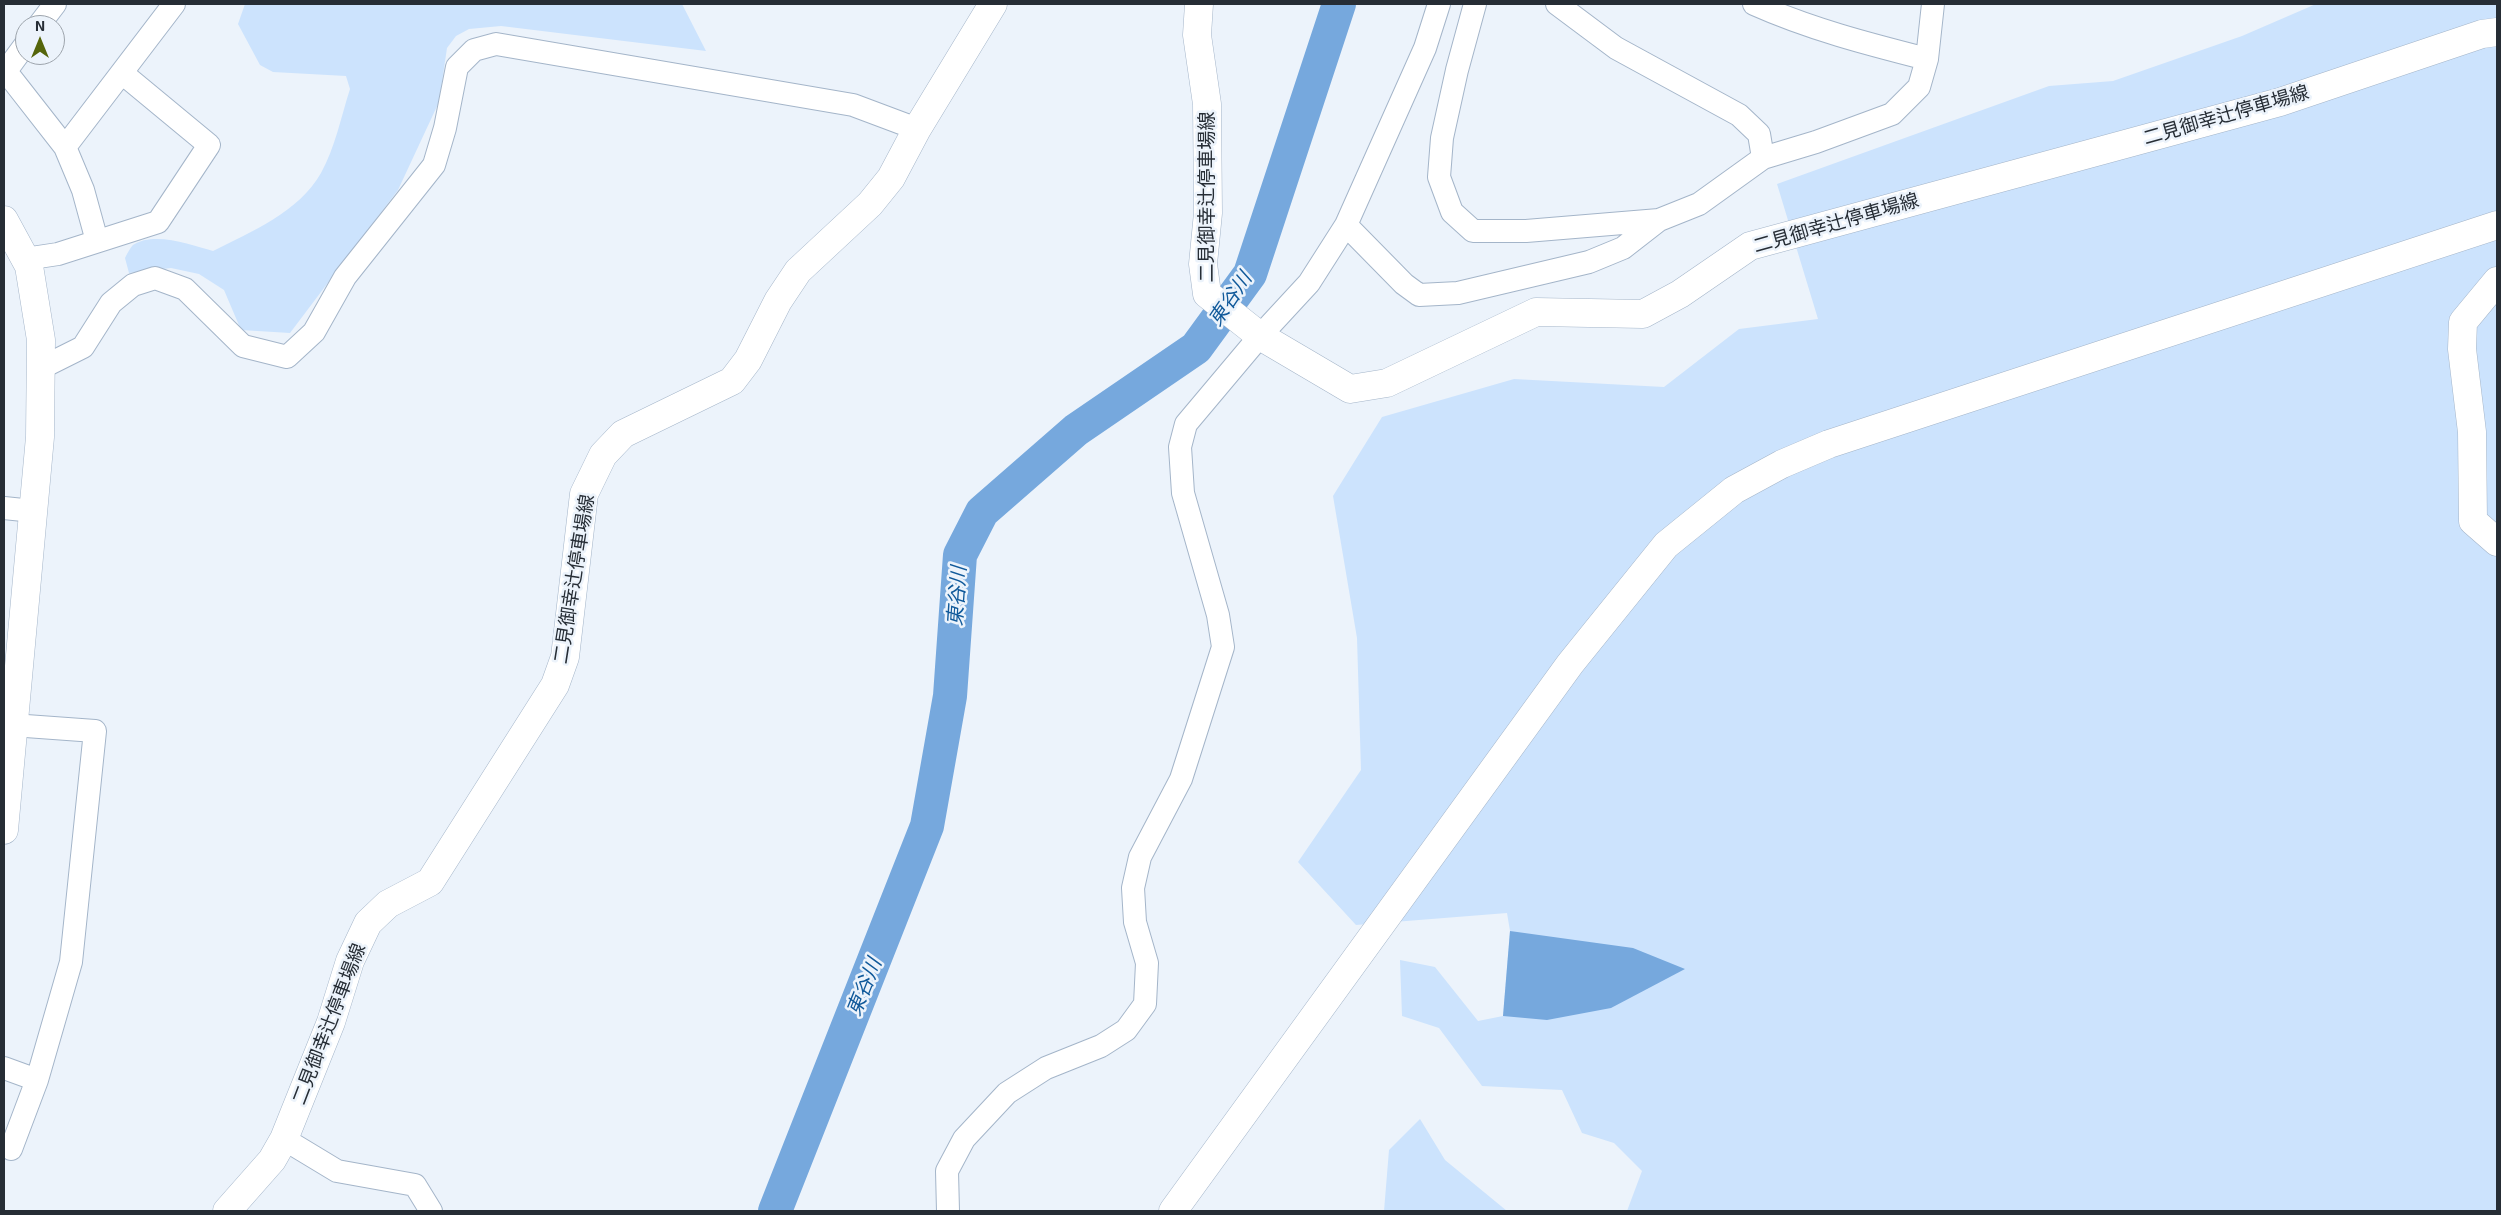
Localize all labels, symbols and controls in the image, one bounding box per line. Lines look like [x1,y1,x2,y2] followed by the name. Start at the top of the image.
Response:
[15,15,65,65] north arrow
[35,17,45,34] text: N
[2141,80,2311,150] street label: 二見御幸辻停車場線
[1196,112,1218,282] street label: 二見御幸辻停車場線
[1751,188,1921,258] street label: 二見御幸辻停車場線
[1203,267,1257,331] water label: 東谷川
[549,493,599,665] street label: 二見御幸辻停車場線
[943,565,971,627] water label: 東谷川
[288,940,370,1108] street label: 二見御幸辻停車場線
[842,955,886,1019] water label: 東谷川

